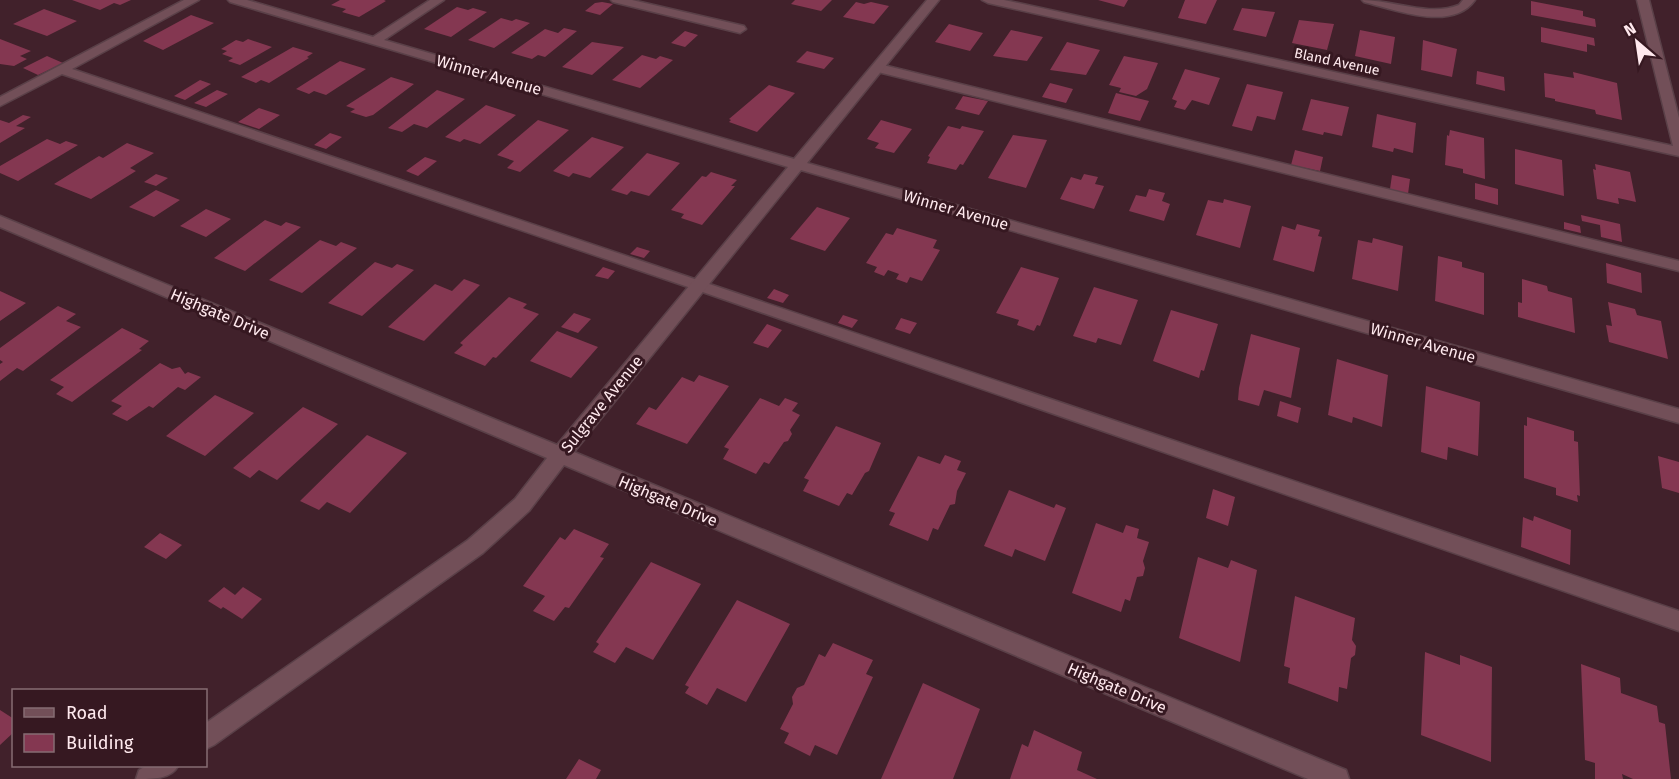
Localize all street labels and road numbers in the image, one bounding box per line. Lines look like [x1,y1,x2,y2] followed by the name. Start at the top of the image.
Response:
[1293,45,1381,79] street label: Bland Avenue
[434,51,544,99] street label: Winner Avenue
[901,186,1011,234] street label: Winner Avenue
[168,285,272,343] street label: Highgate Drive
[1368,319,1478,367] street label: Winner Avenue
[557,352,647,456] street label: Sulgrave Avenue
[616,472,720,530] street label: Highgate Drive
[1065,659,1169,717] street label: Highgate Drive

